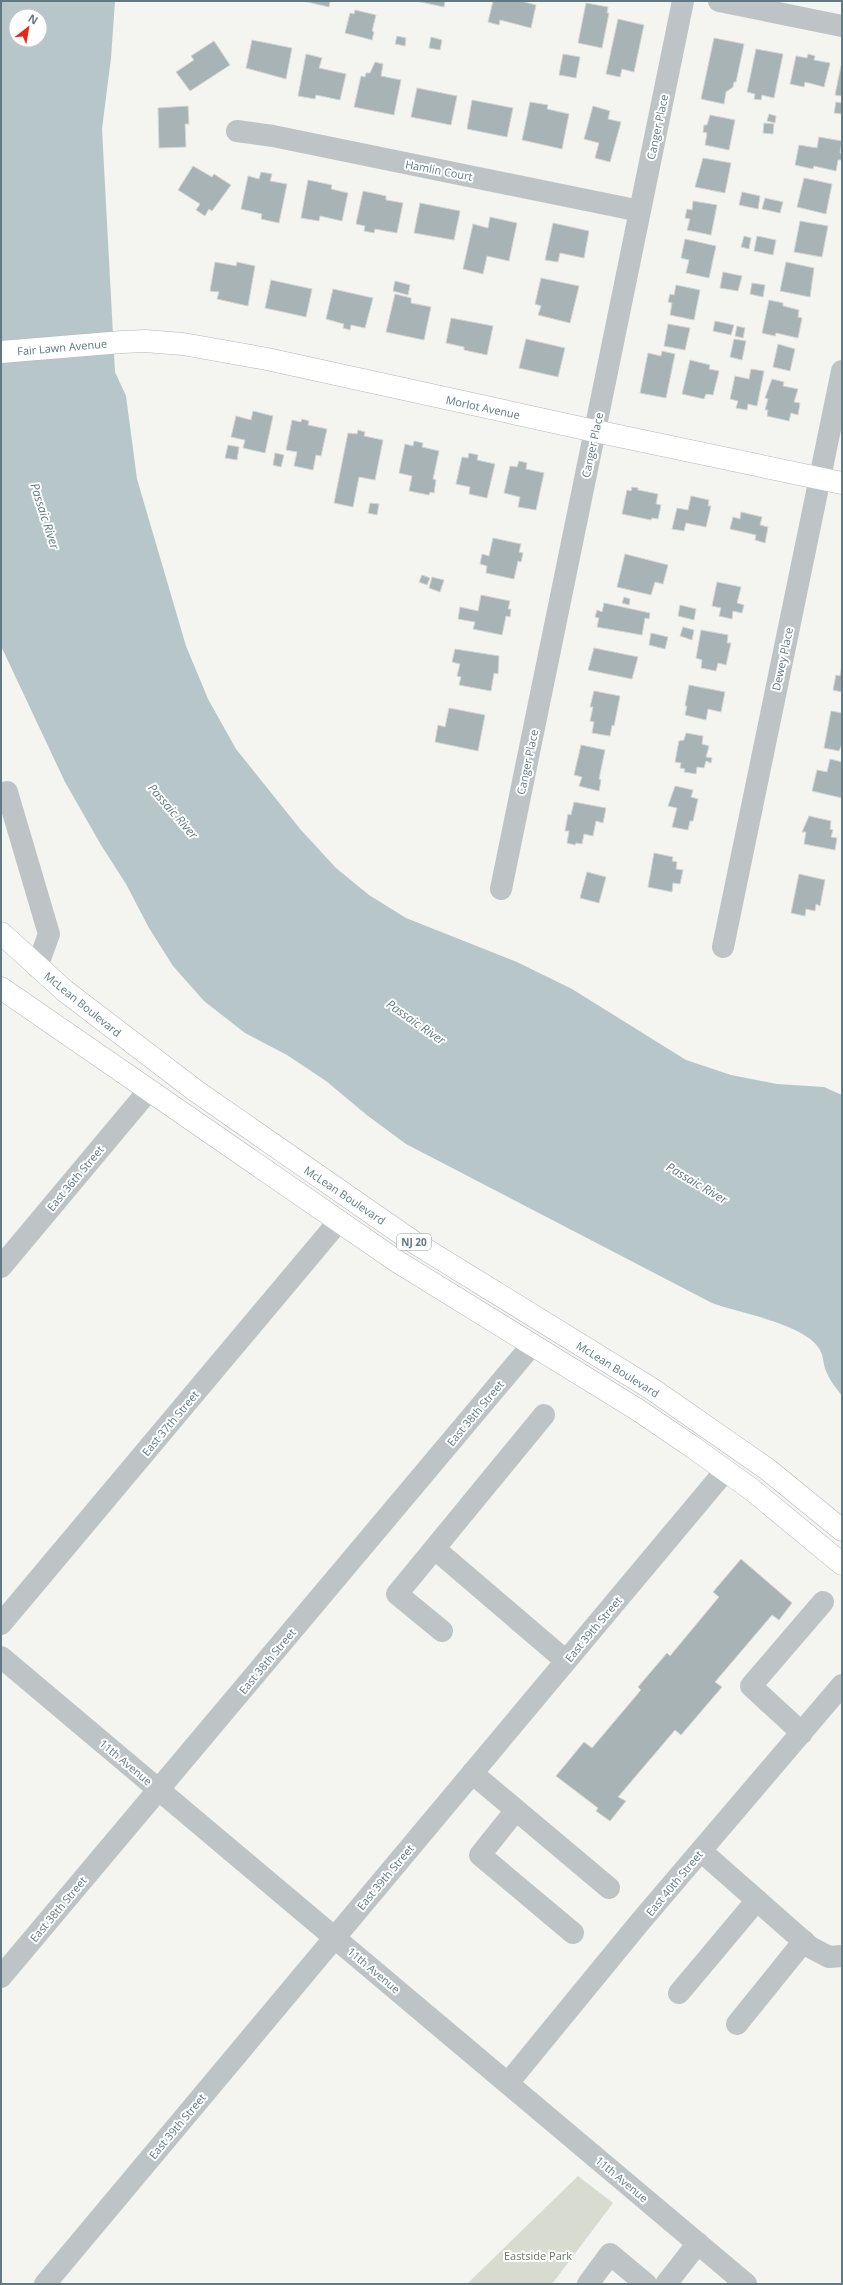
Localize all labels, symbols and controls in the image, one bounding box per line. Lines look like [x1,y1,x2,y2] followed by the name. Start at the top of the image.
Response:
[8,8,48,48] north arrow
[26,10,41,28] text: N
[643,93,671,161] street label: Canger Place
[404,156,474,184] street label: Hamlin Court
[16,336,108,358] street label: Fair Lawn Avenue
[445,392,521,422] street label: Morlot Avenue
[578,411,606,479] street label: Canger Place
[26,481,64,552] water label: Passaic River
[768,626,796,692] street label: Dewey Place
[513,728,541,796] street label: Canger Place
[144,780,203,843] water label: Passaic River
[41,968,125,1040] street label: McLean Boulevard
[383,995,450,1049] water label: Passaic River
[43,1142,107,1214] street label: East 36th Street
[663,1158,732,1209] water label: Passaic River
[301,1162,389,1228] street label: McLean Boulevard
[397,1234,431,1250] road number: NJ 20
[574,1337,662,1401] street label: McLean Boulevard
[443,1377,507,1449] street label: East 38th Street
[138,1387,202,1459] street label: East 37th Street
[561,1593,625,1665] street label: East 39th Street
[235,1625,299,1697] street label: East 38th Street
[97,1736,155,1788] street label: 11th Avenue
[353,1841,417,1913] street label: East 39th Street
[642,1847,706,1919] street label: East 40th Street
[26,1873,90,1945] street label: East 38th Street
[345,1944,403,1996] street label: 11th Avenue
[145,2090,209,2162] street label: East 39th Street
[593,2153,651,2205] street label: 11th Avenue
[504,2248,572,2263] park label: Eastside Park

